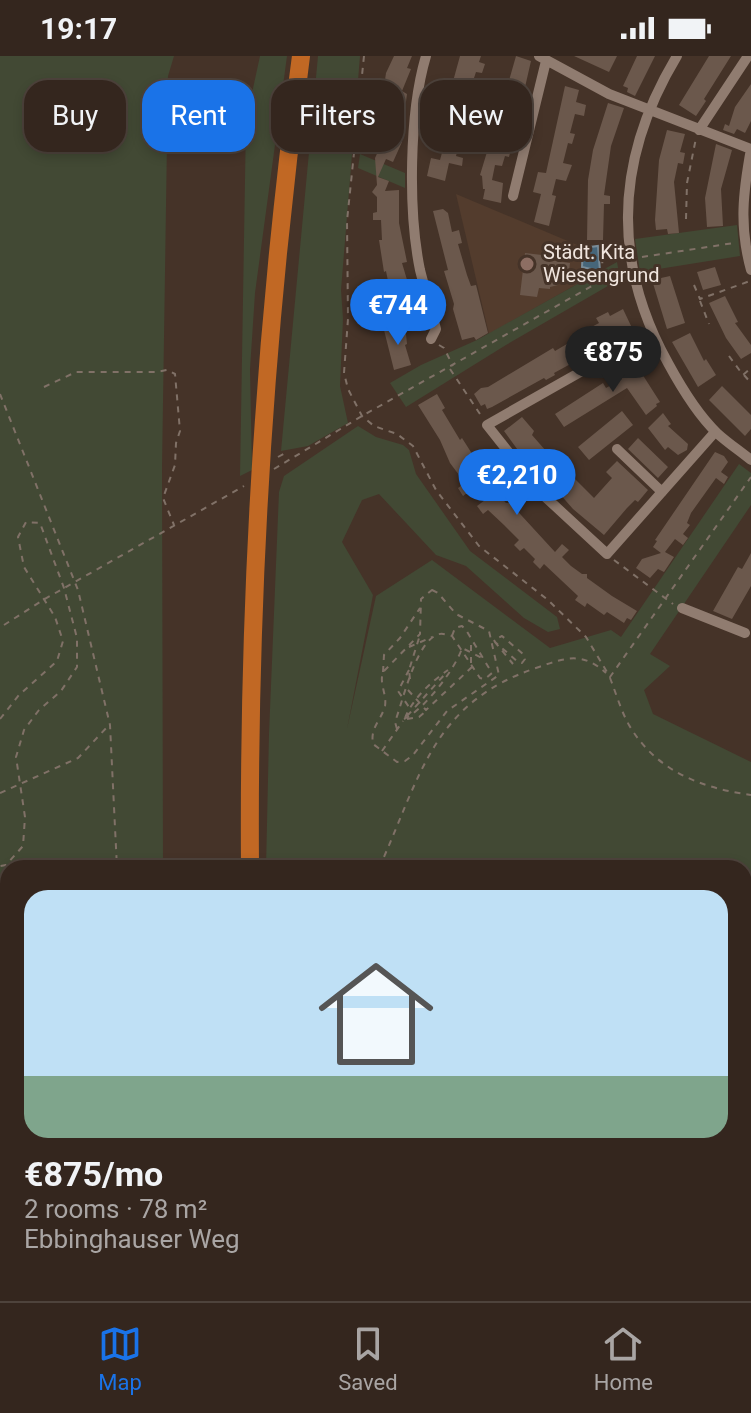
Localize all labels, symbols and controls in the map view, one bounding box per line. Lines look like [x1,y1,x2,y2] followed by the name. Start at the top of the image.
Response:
[40,11,117,46] text: 19:17
[24,80,126,152] chip: Buy
[142,80,255,152] chip: Rent
[271,80,404,152] chip: Filters
[420,80,532,152] chip: New
[543,240,660,287] place label: Städt. Kita Wiesengrund
[518,255,536,273] marker: Städt. Kita Wiesengrund
[351,279,445,347] pin: €744
[368,290,428,320] text: €744
[566,326,660,394] pin: €875
[583,337,643,367] text: €875
[452,449,582,517] pin: €2,210
[477,460,557,490] text: €2,210
[304,942,448,1086] icon: home
[24,1154,163,1194] text: €875/mo
[24,1194,207,1224] text: 2 rooms · 78 m²
[24,1224,240,1254] text: Ebbinghauser Weg
[98,1322,142,1395] tab: Map
[338,1322,398,1395] tab: Saved
[594,1322,653,1395] tab: Home

